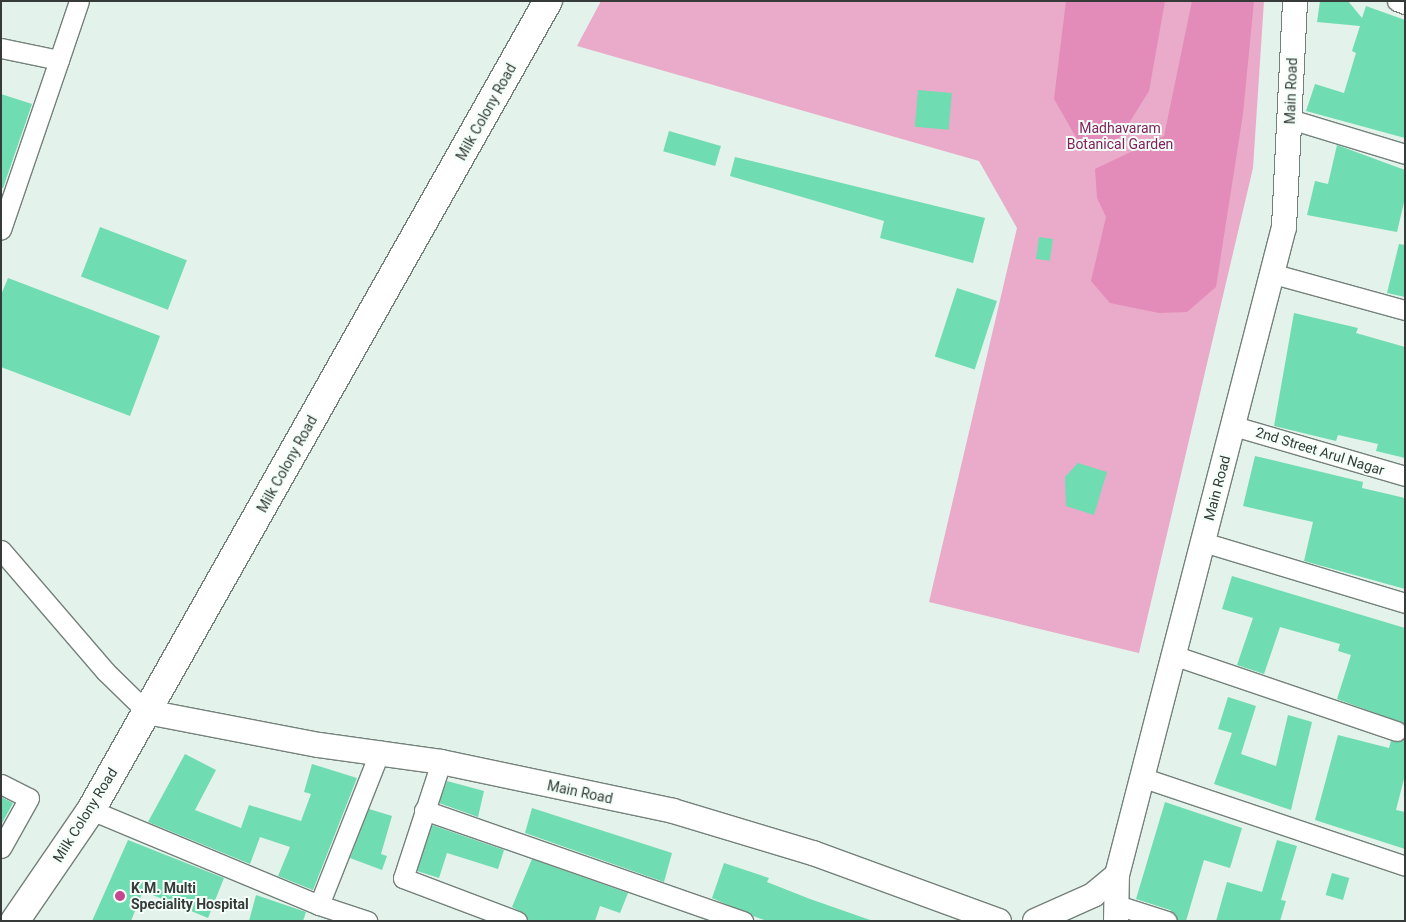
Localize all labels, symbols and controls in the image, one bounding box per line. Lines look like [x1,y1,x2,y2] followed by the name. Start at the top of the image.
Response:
[1281,57,1301,125] street label: Main Road
[452,61,520,163] street label: Milk Colony Road
[1067,120,1173,152] park label: Madhavaram Botanical Garden
[253,413,321,515] street label: Milk Colony Road
[1254,423,1386,479] street label: 2nd Street Arul Nagar
[1200,454,1234,522] street label: Main Road
[49,765,121,865] street label: Milk Colony Road
[546,777,614,807] street label: Main Road
[131,880,249,912] place label: K.M. Multi Speciality Hospital
[113,889,127,903] marker: K.M. Multi Speciality Hospital

